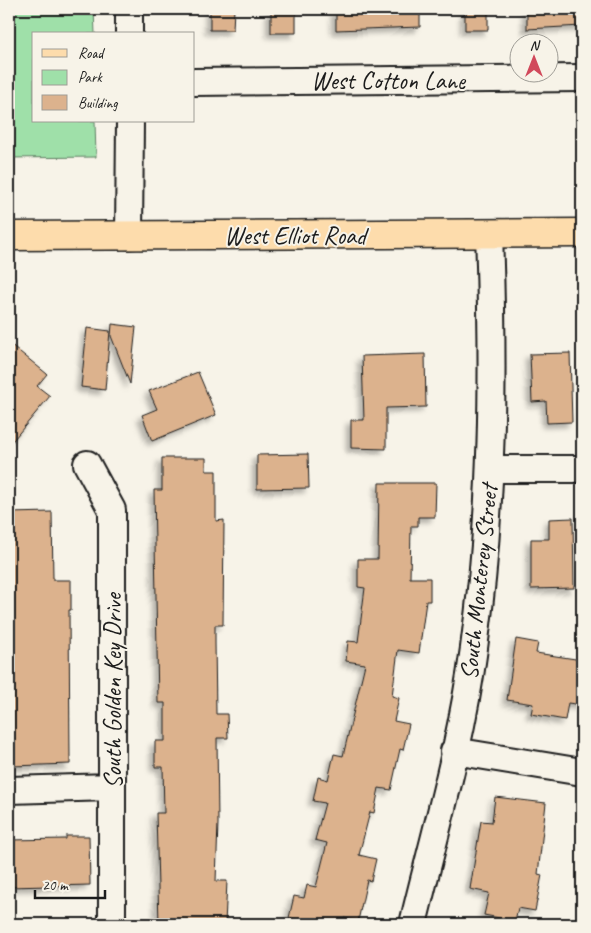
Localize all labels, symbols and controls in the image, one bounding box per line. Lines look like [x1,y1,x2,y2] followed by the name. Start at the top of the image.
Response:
[32,32,195,122] legend
[508,32,558,82] north arrow
[530,37,541,54] text: N
[78,44,105,63] text: Road
[311,65,467,97] street label: West Cotton Lane
[78,68,103,87] text: Park
[78,94,118,113] text: Building
[224,220,369,252] street label: West Elliot Road
[453,479,506,681] street label: South Monterey Street
[97,591,129,789] street label: South Golden Key Drive
[35,868,105,900] scale bar
[42,876,69,895] text: 20 m

